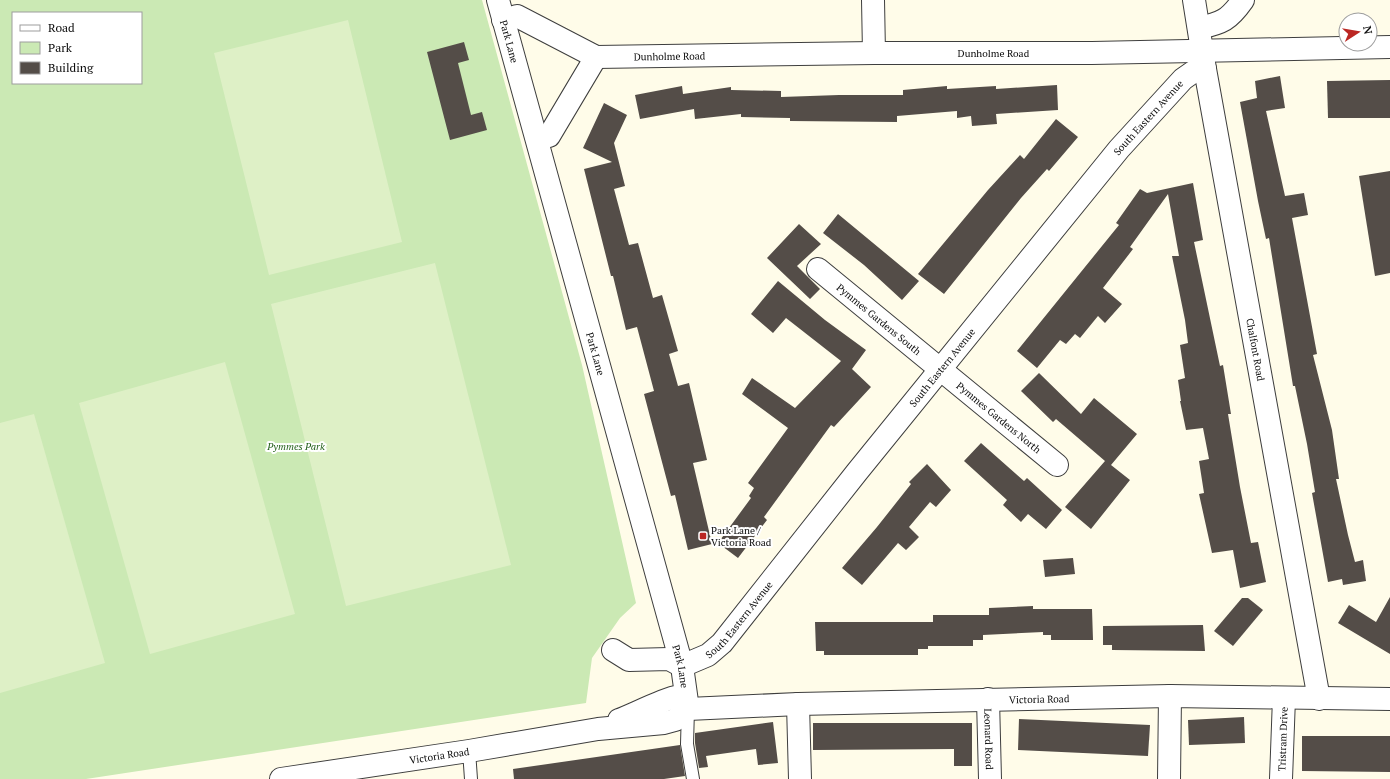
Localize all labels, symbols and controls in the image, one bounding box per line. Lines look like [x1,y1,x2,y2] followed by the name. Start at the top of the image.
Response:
[12,12,142,84] legend
[1338,12,1378,52] north arrow
[497,19,521,65] street label: Park Lane
[48,20,75,35] text: Road
[1360,24,1376,36] text: N
[48,40,73,55] text: Park
[958,47,1030,60] street label: Dunholme Road
[634,49,706,63] street label: Dunholme Road
[48,60,94,75] text: Building
[1111,77,1186,158] street label: South Eastern Avenue
[834,281,924,358] street label: Pymmes Gardens South
[1243,317,1267,383] street label: Chalfont Road
[907,326,978,410] street label: South Eastern Avenue
[583,331,607,377] street label: Park Lane
[954,379,1044,456] street label: Pymmes Gardens North
[266,440,325,453] park label: Pymmes Park
[711,524,772,549] place label: Park Lane / Victoria Road
[698,531,708,541] marker: Park Lane / Victoria Road
[703,579,775,661] street label: South Eastern Avenue
[669,643,691,689] street label: Park Lane
[1009,692,1070,706] street label: Victoria Road
[1275,706,1291,772] street label: Tristram Drive
[981,708,996,770] street label: Leonard Road
[408,745,471,767] street label: Victoria Road

